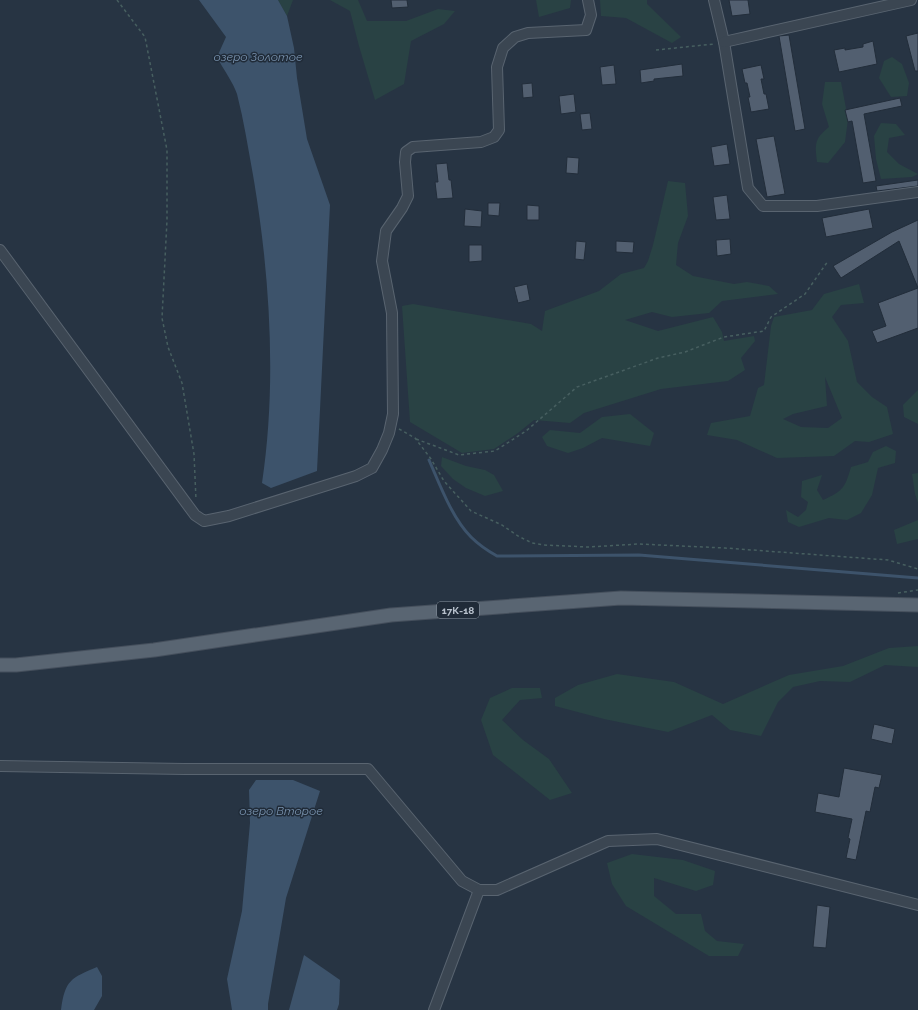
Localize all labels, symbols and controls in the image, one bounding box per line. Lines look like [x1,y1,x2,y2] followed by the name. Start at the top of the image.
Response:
[213,50,303,64] water label: озеро Золотое
[437,602,479,618] road number: 17К-18
[239,804,323,818] water label: озеро Второе

